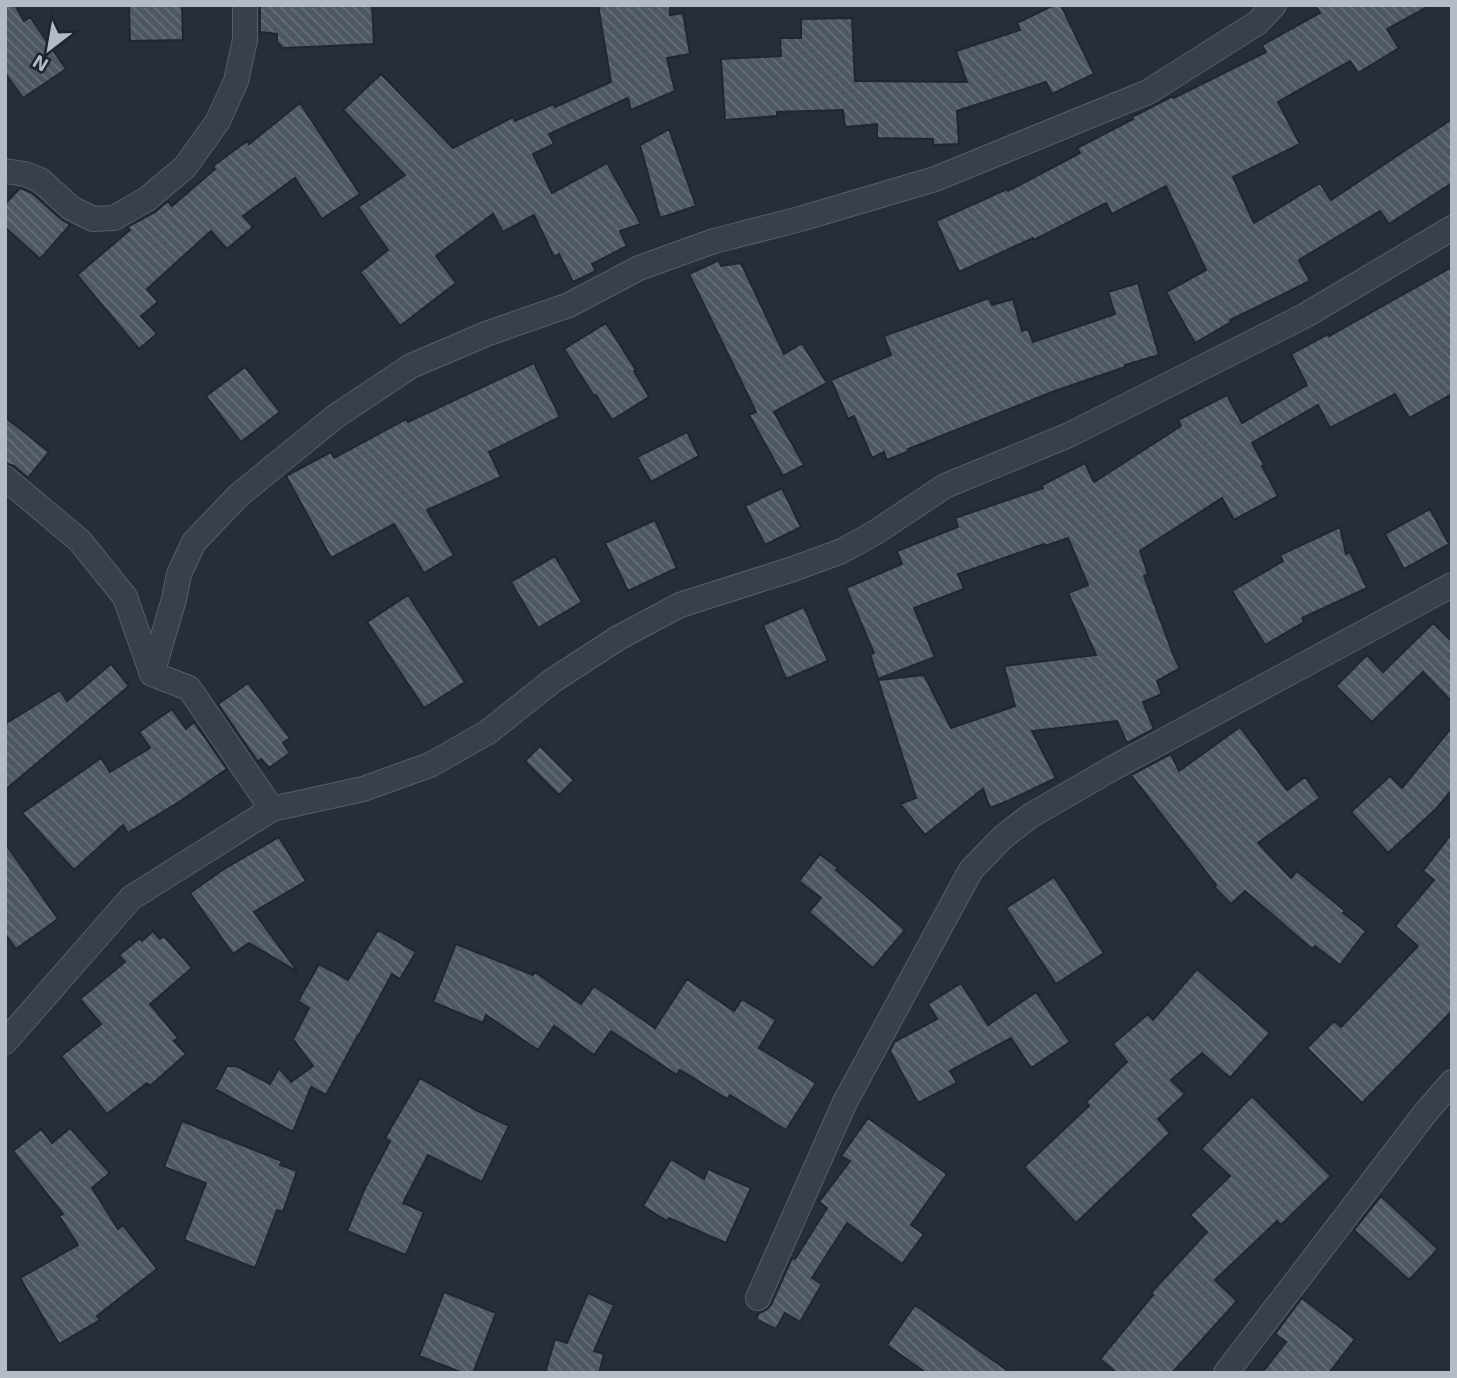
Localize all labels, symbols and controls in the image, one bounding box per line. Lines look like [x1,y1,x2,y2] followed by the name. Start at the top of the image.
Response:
[14,14,84,84] north arrow
[28,51,52,77] text: N

